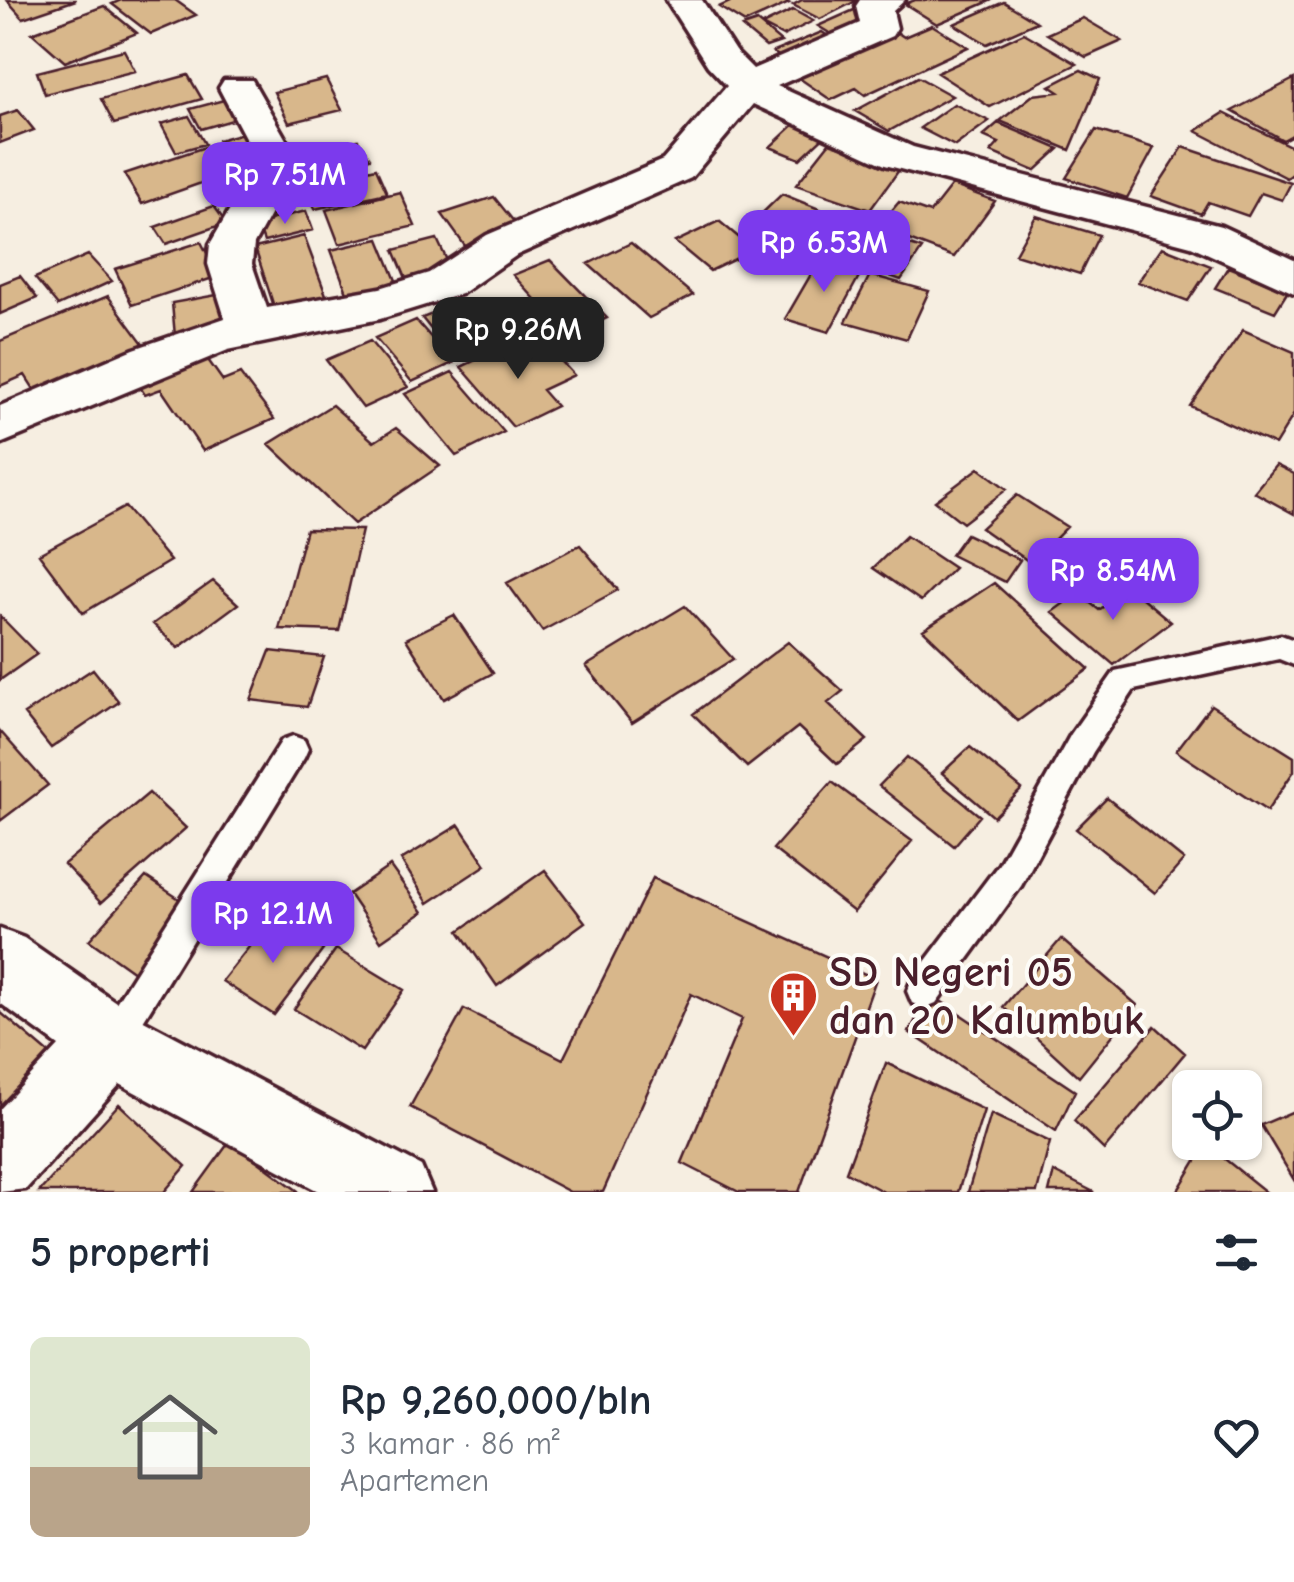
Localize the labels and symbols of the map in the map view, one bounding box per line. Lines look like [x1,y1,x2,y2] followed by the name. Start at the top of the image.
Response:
[182,142,388,227] pin: Rp 7.51M
[721,210,927,295] pin: Rp 6.53M
[415,297,621,382] pin: Rp 9.26M
[1010,538,1216,623] pin: Rp 8.54M
[170,881,376,966] pin: Rp 12.1M
[829,948,1145,1045] place label: SD Negeri 05 dan 20 Kalumbuk
[768,970,820,1038] building icon: SD Negeri 05 dan 20 Kalumbuk

